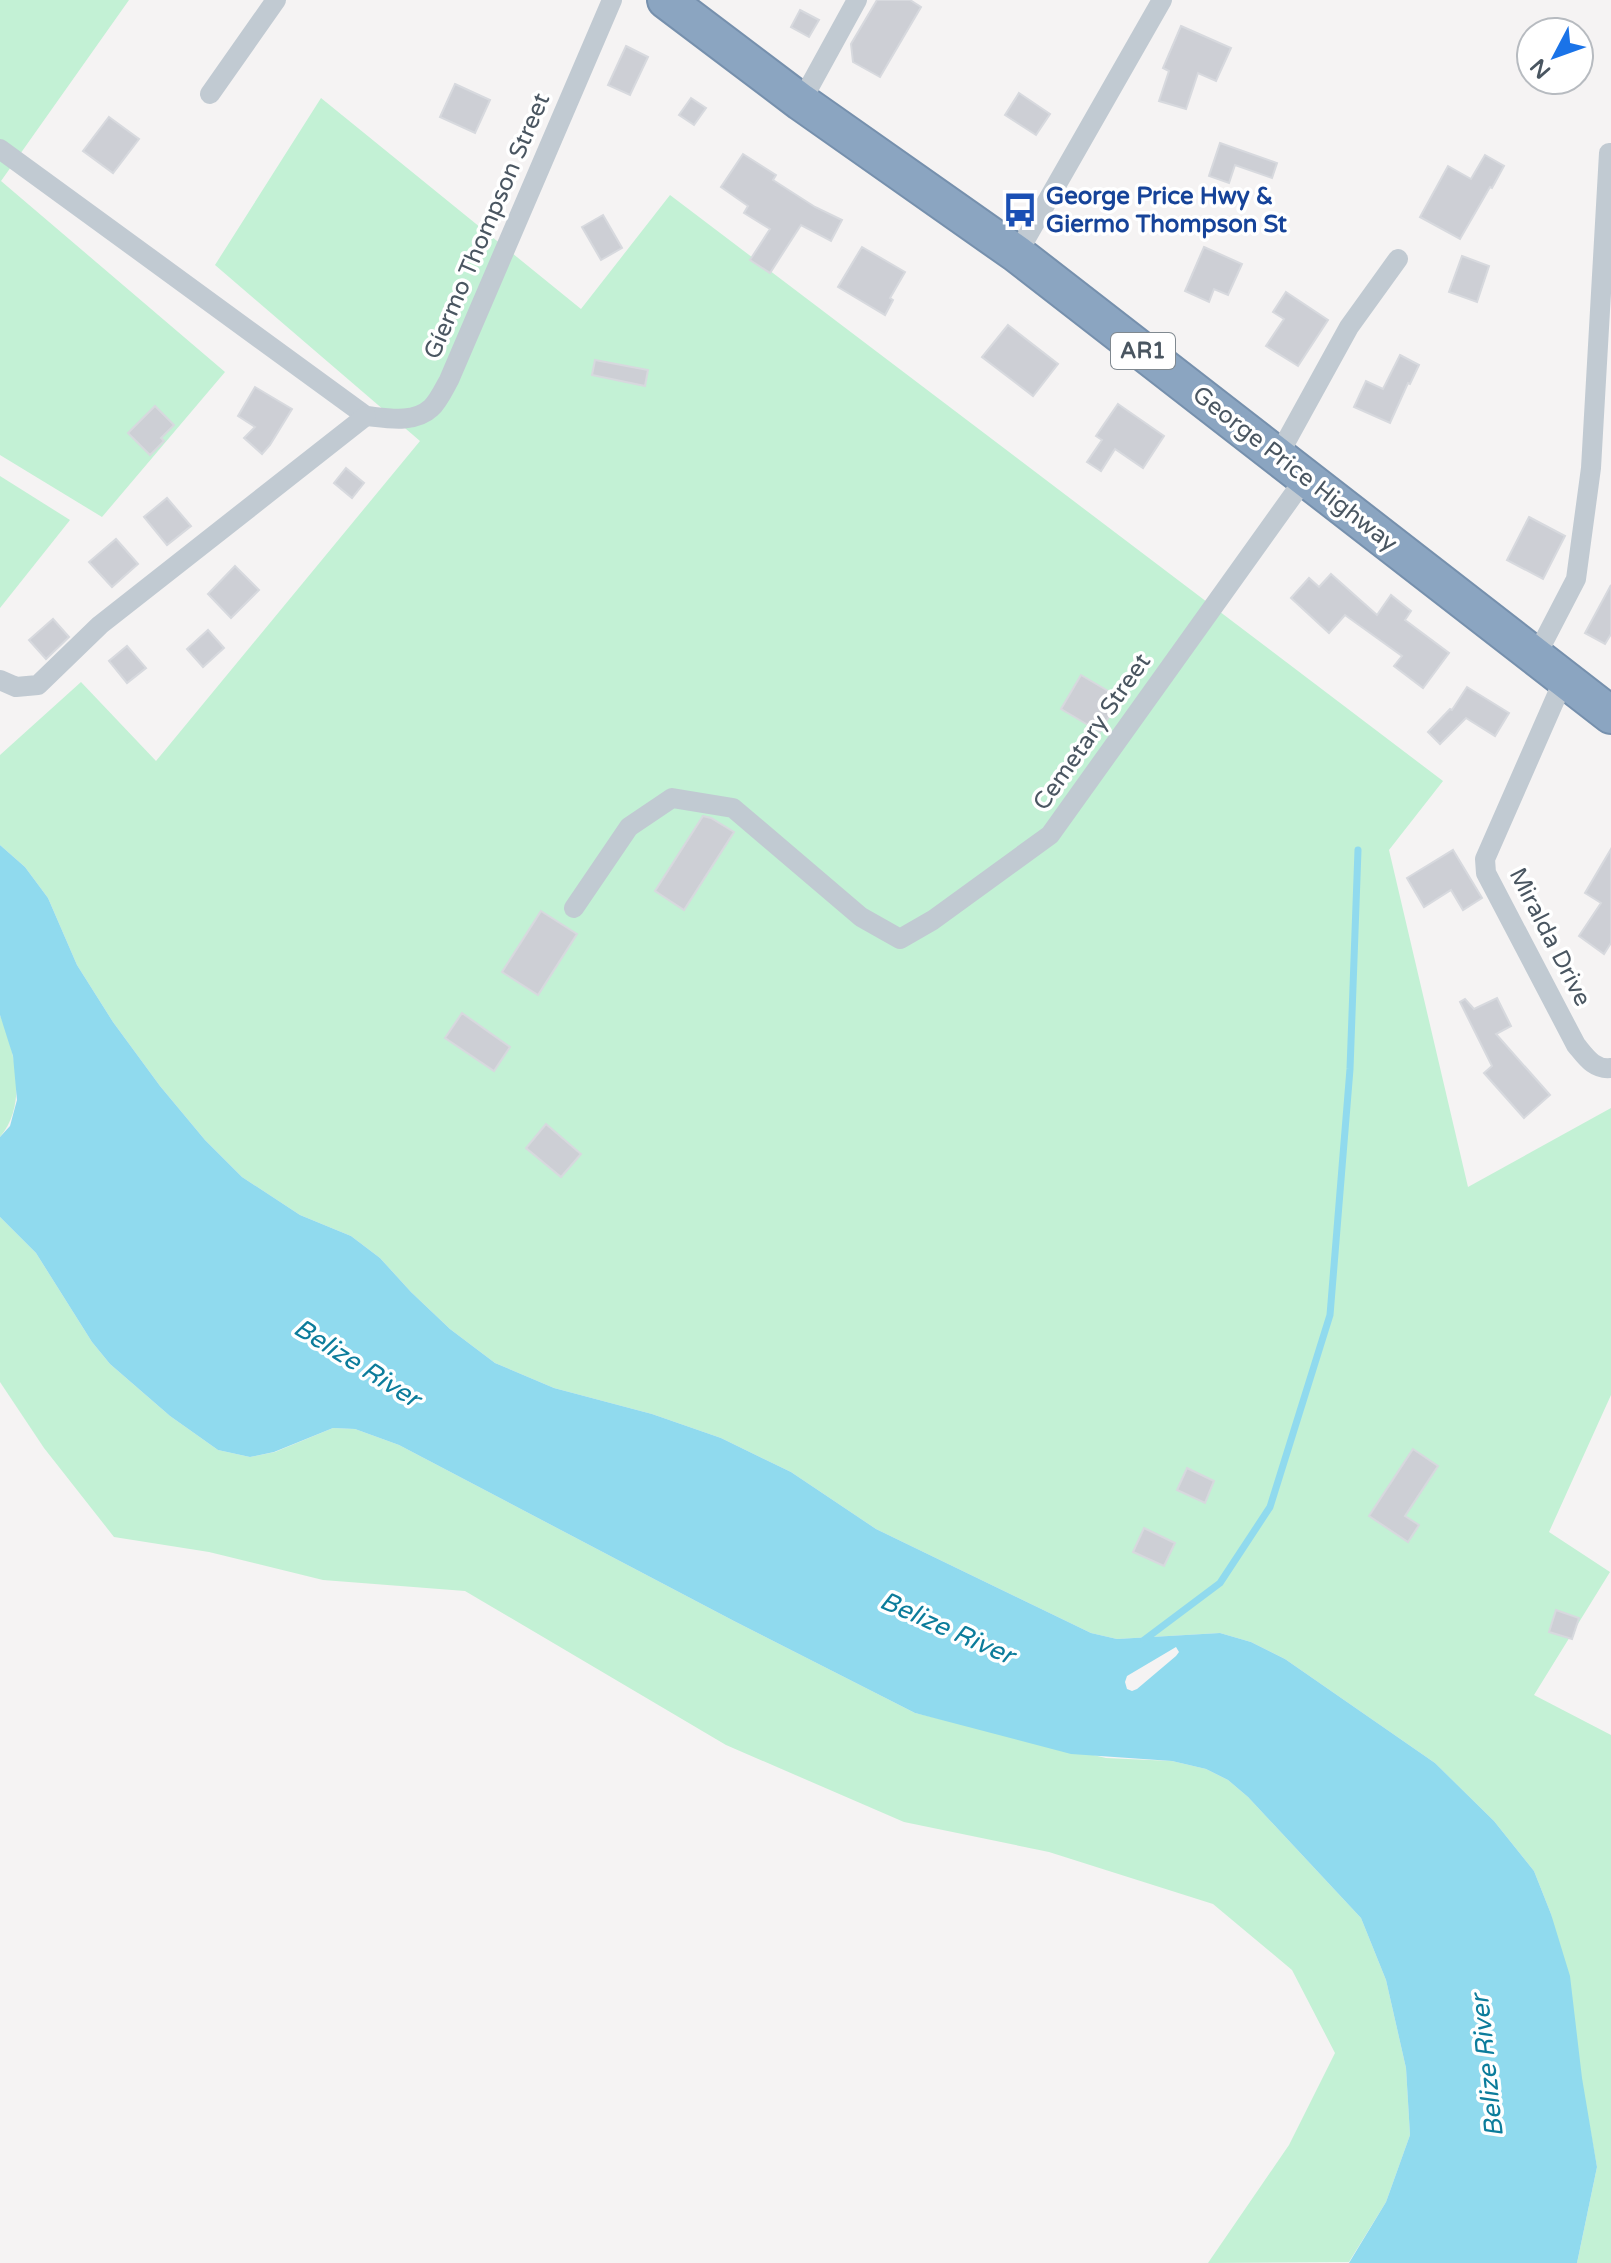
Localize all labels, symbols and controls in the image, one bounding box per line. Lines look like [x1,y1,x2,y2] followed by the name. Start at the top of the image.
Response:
[1515,16,1595,96] north arrow
[1525,53,1556,84] text: N
[418,89,556,363] street label: Gíermo Thompson Street
[1046,182,1288,239] place label: George Price Hwy & Giermo Thompson St
[1001,191,1039,229] bus stop icon: George Price Hwy & Giermo Thompson St
[1111,333,1175,369] road number: AR1
[1187,380,1403,558] street label: George Price Highway
[1027,648,1157,816] street label: Cemetary Street
[1503,863,1597,1011] street label: Miralda Drive
[288,1312,429,1416] water label: Belize River
[875,1585,1022,1673] water label: Belize River
[1464,1990,1510,2139] water label: Belize River

